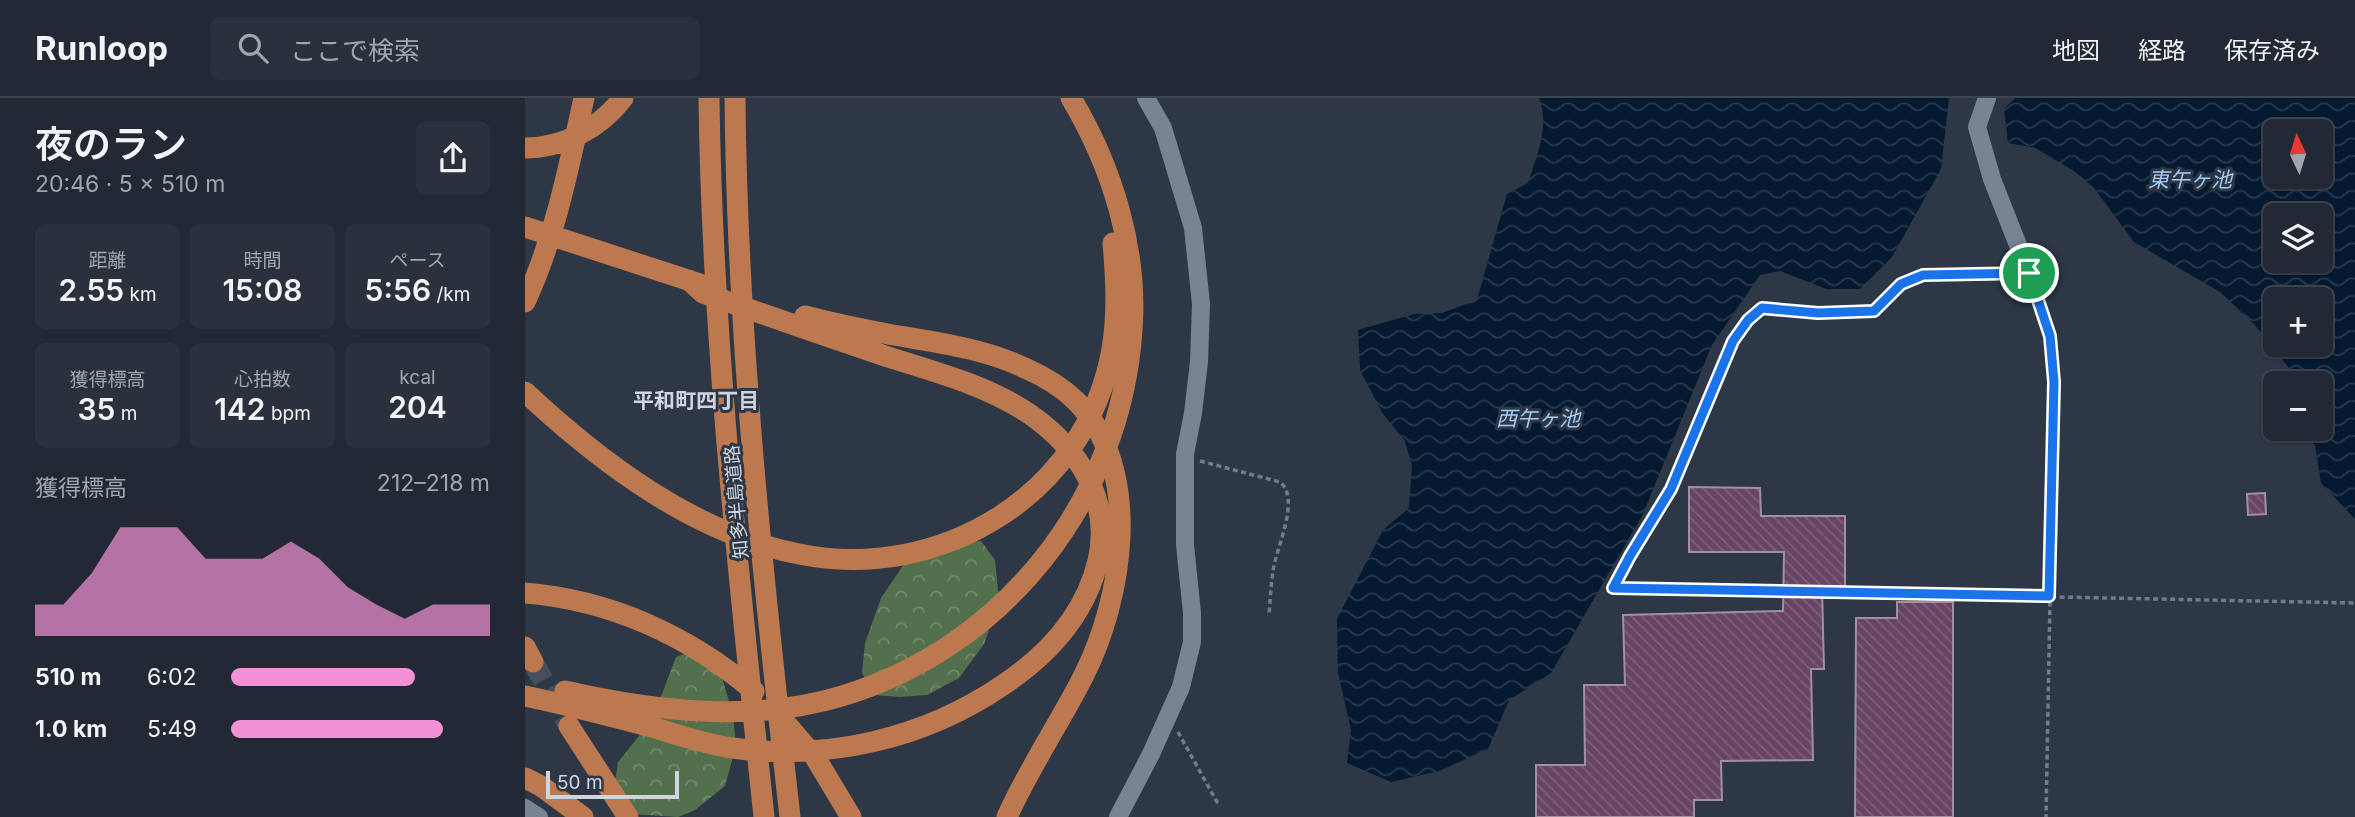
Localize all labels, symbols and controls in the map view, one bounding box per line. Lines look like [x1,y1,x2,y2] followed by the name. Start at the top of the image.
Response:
[210,17,700,80] search box
[35,28,168,68] text: Runloop
[234,29,272,67] icon: search
[290,35,420,66] text: ここで検索
[2052,36,2100,65] text: 地図
[2138,36,2186,65] text: 経路
[2224,36,2320,65] text: 保存済み
[2263,119,2333,189] north arrow
[2263,119,2333,441] map controls
[35,121,187,167] text: 夜のラン
[416,121,490,195] button: share
[2148,167,2234,192] water label: 東午ヶ池
[35,170,225,198] text: 20:46 · 5 × 510 m
[2263,203,2333,273] button: layers
[1999,243,2059,303] pin
[88,249,127,272] text: 距離
[243,249,282,272] text: 時間
[389,249,446,272] text: ペース
[2010,254,2048,292] icon: arrive
[58,272,124,308] text: 2.55
[222,272,303,308] text: 15:08
[365,272,431,308] text: 5:56
[124,283,157,306] text: km
[431,283,470,306] text: /km
[2263,287,2333,357] button: +
[399,366,436,389] text: kcal
[69,368,146,391] text: 獲得標高
[234,368,291,391] text: 心拍数
[2263,371,2333,441] button: −
[633,388,759,413] district label: 平和町四丁目
[388,389,447,425] text: 204
[78,391,115,427] text: 35
[214,391,266,427] text: 142
[115,402,137,425] text: m
[266,402,311,425] text: bpm
[1496,406,1582,431] water label: 西午ヶ池
[720,444,753,560] street label: 知多半島道路
[377,469,490,497] text: 212–218 m
[35,474,127,502] text: 獲得標高
[35,663,102,691] text: 510 m
[147,663,196,691] text: 6:02
[35,715,107,743] text: 1.0 km
[147,715,197,743] text: 5:49
[546,768,679,800] scale bar
[557,771,603,794] text: 50 m

